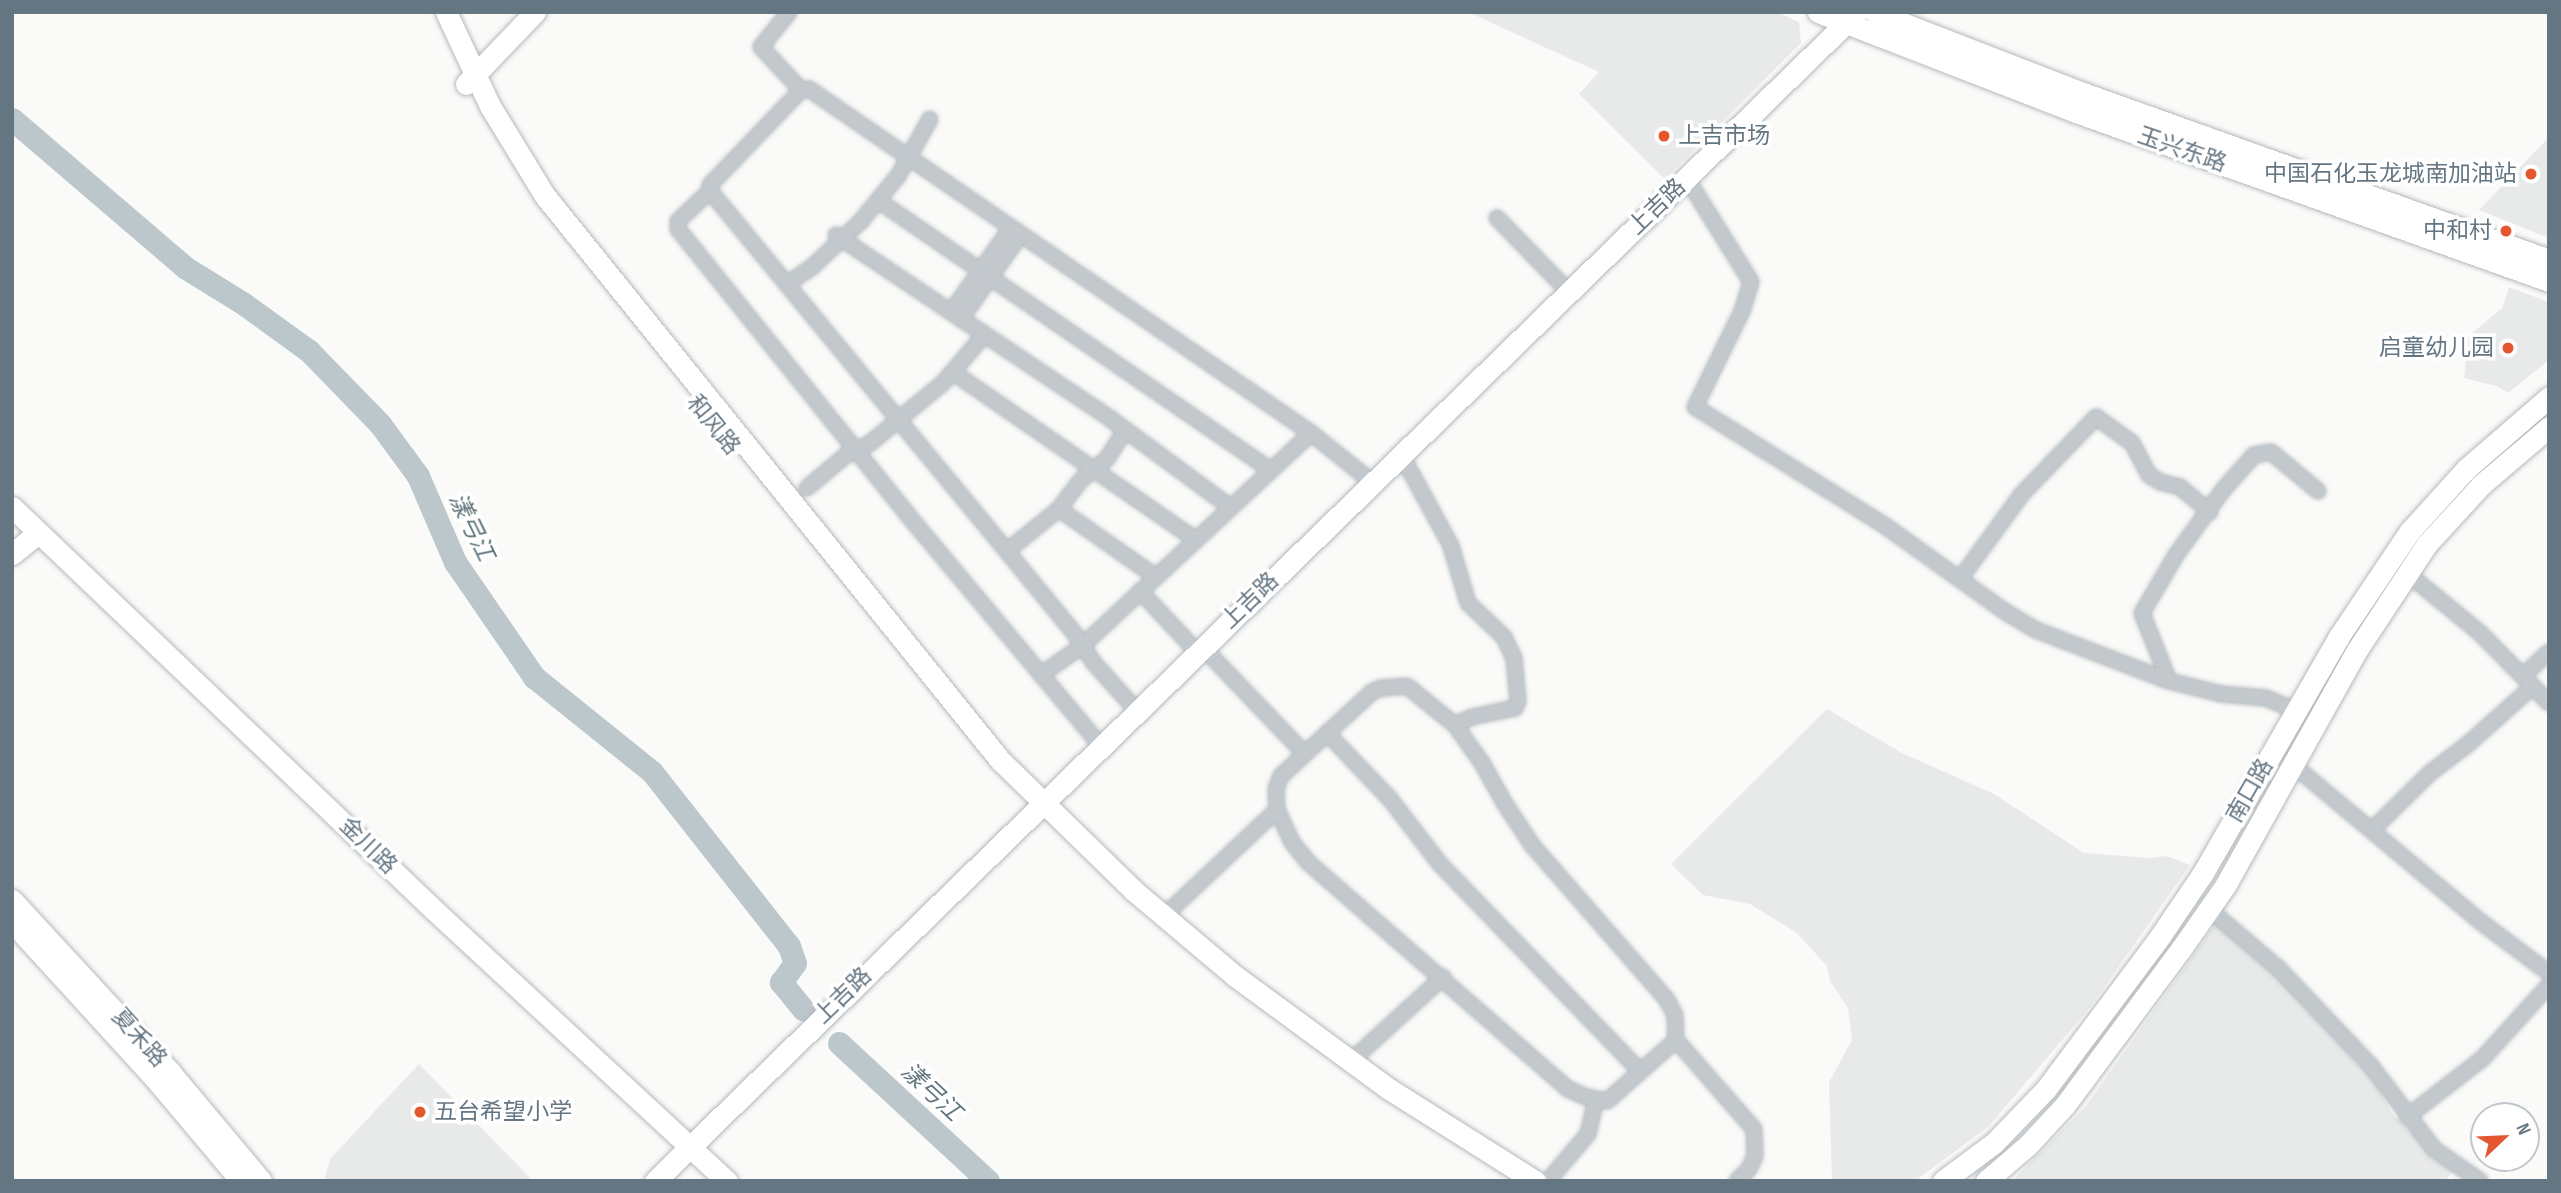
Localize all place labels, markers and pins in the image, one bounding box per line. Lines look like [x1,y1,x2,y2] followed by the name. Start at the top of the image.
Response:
[1678,122,1770,150] place label: 上吉市场
[1656,128,1672,144] marker: 上吉市场
[2264,160,2517,188] place label: 中国石化玉龙城南加油站
[2523,166,2539,182] marker: 中国石化玉龙城南加油站
[2423,217,2492,245] place label: 中和村
[2498,223,2514,239] marker: 中和村
[2379,334,2494,362] place label: 启童幼儿园
[2500,340,2516,356] marker: 启童幼儿园
[434,1098,572,1126] place label: 五台希望小学
[412,1104,428,1120] marker: 五台希望小学

